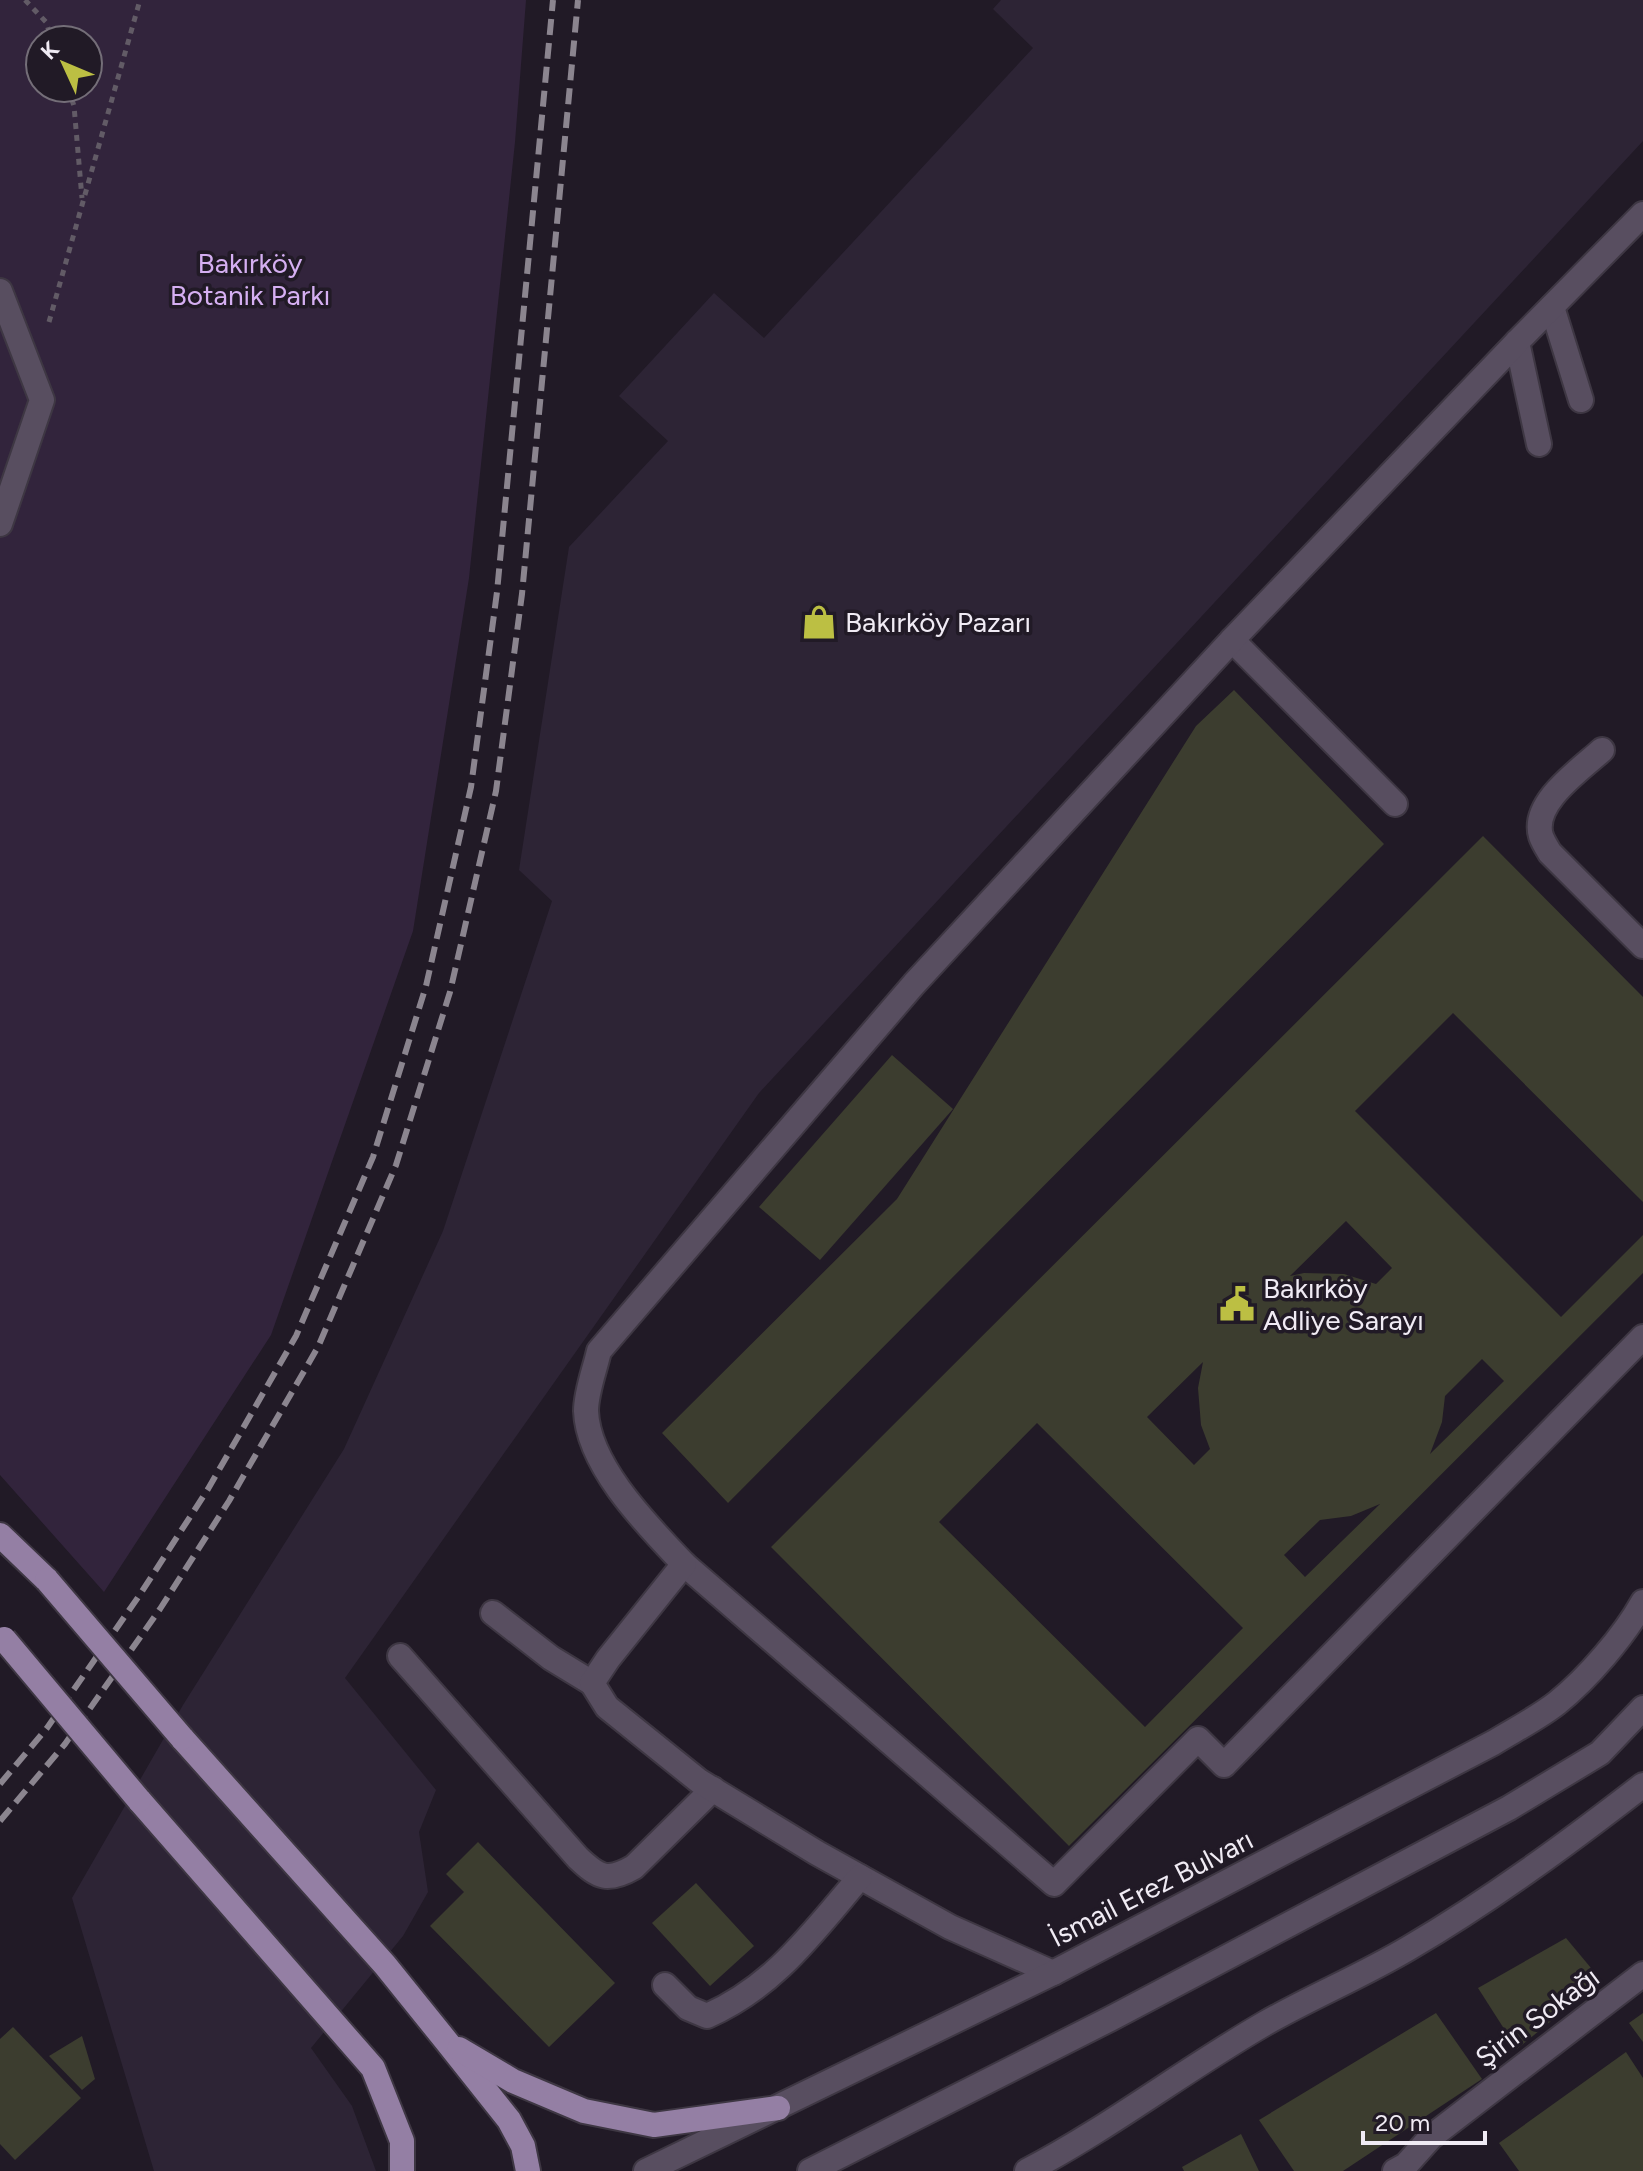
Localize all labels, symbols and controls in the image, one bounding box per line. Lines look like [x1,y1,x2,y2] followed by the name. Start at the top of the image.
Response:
[24,24,104,104] north arrow
[35,36,65,65] text: K
[170,246,330,312] park label: Bakırköy Botanik Parkı
[800,603,838,641] shop icon: Bakırköy Pazarı
[845,605,1031,639] place label: Bakırköy Pazarı
[1263,1271,1424,1337] place label: Bakırköy Adliye Sarayı
[1218,1285,1256,1323] public building icon: Bakırköy Adliye Sarayı
[1044,1822,1258,1954] street label: İsmail Erez Bulvarı
[1468,1959,1606,2075] street label: Şirin Sokağı
[1363,2095,1485,2145] scale bar
[1375,2108,1430,2137] text: 20 m

